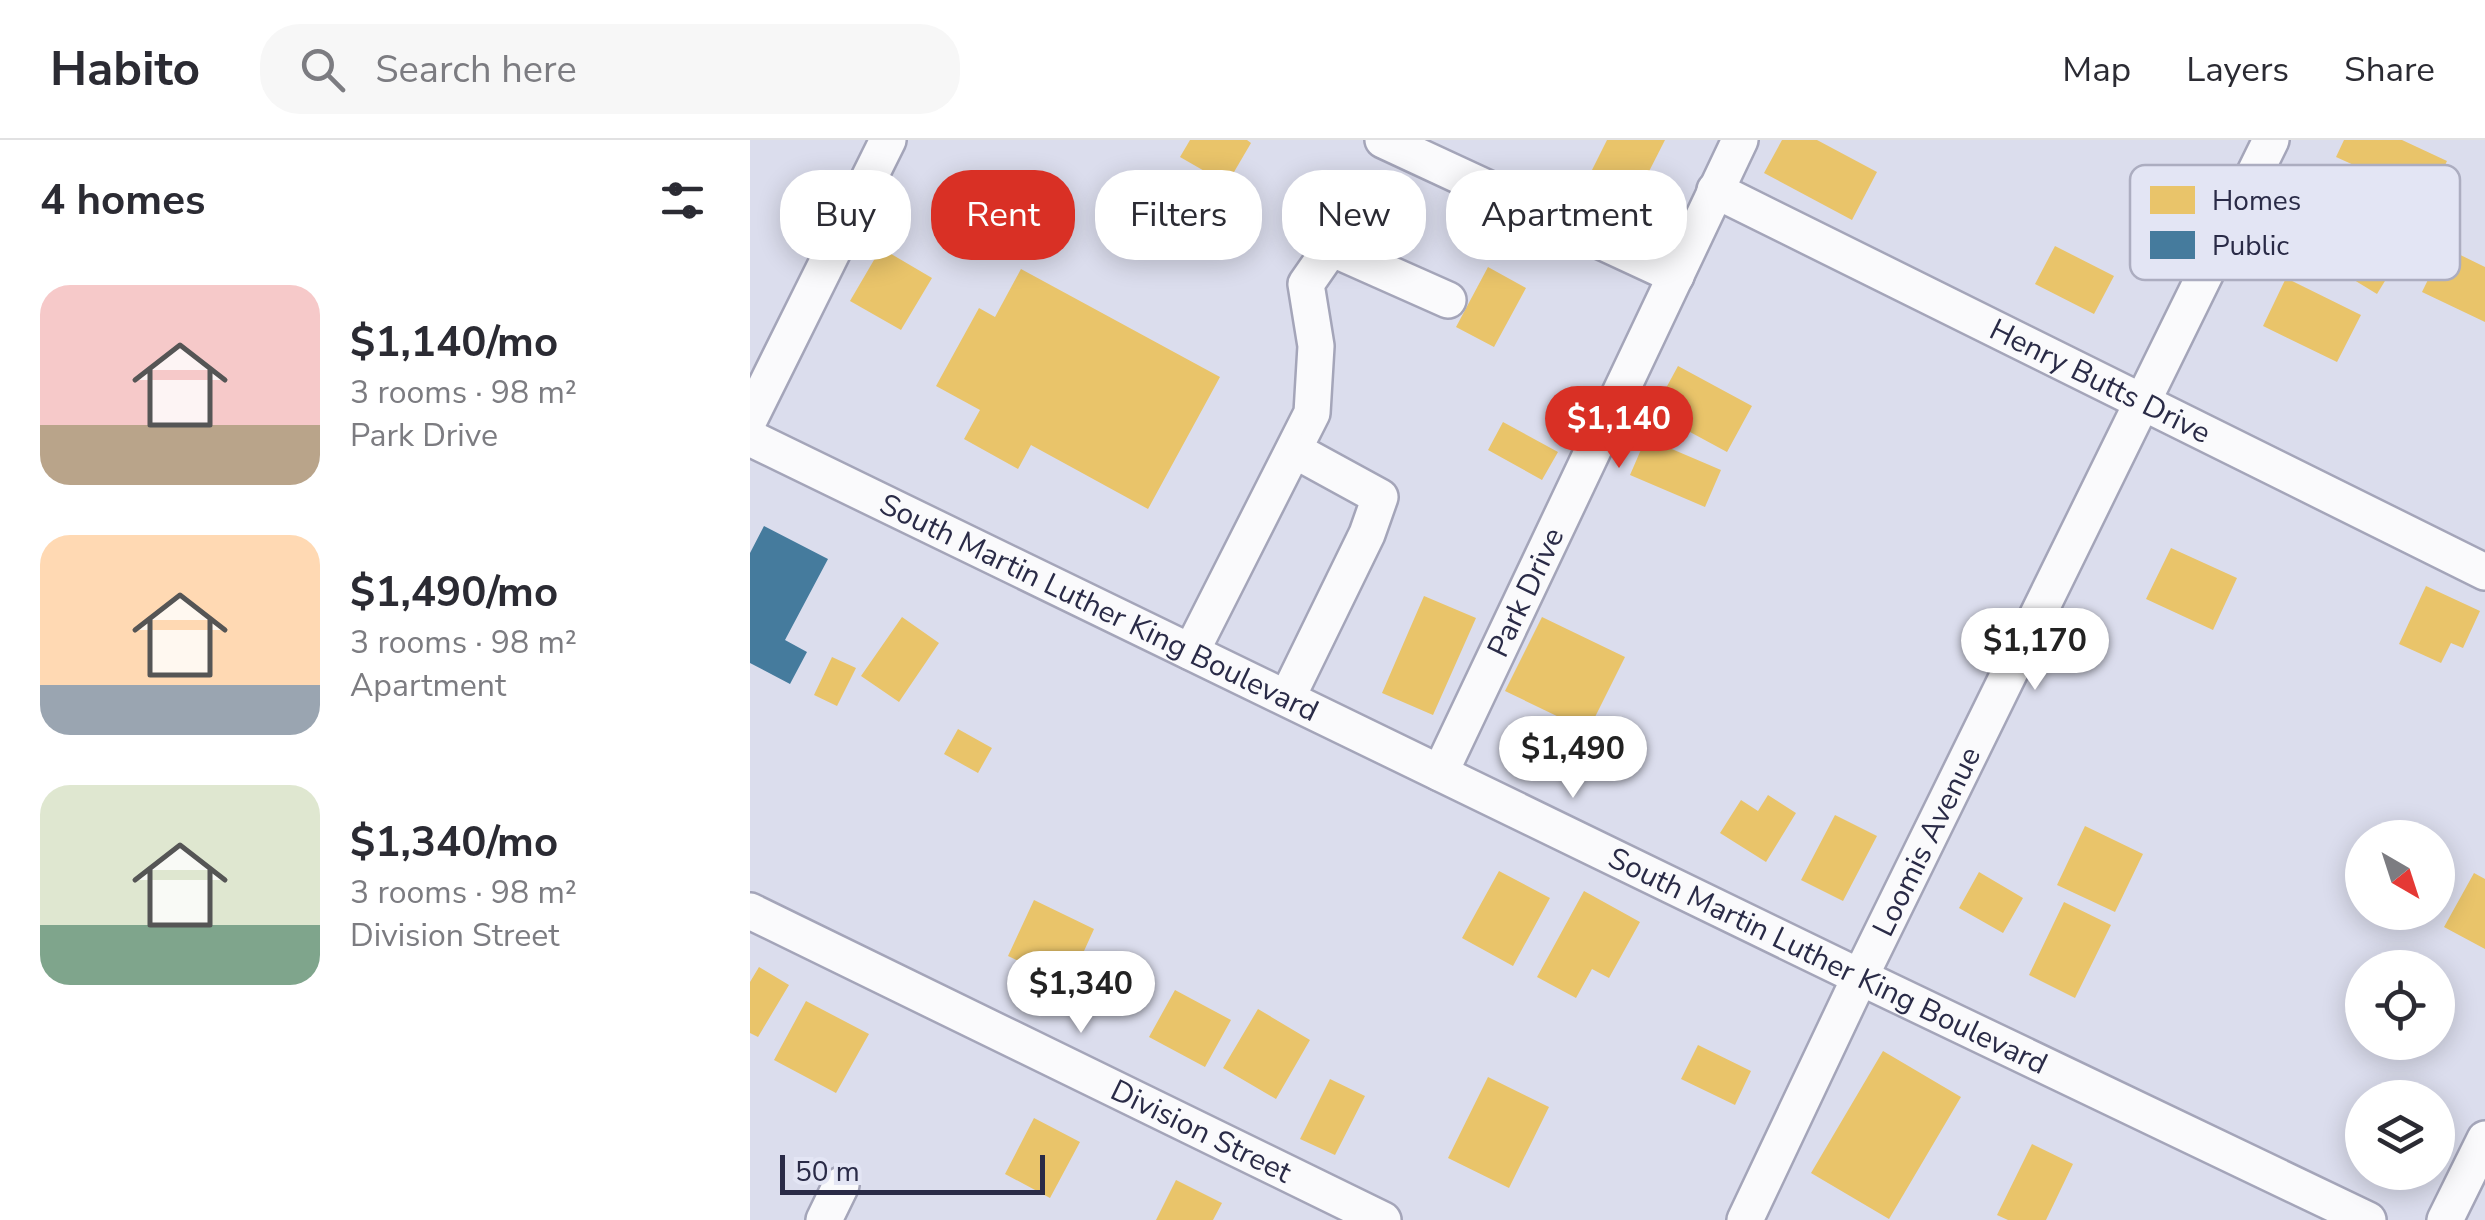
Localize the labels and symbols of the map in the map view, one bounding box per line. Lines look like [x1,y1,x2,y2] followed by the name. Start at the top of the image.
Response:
[2130,165,2460,280] legend
[2212,182,2301,220] text: Homes
[2212,227,2289,265] text: Public
[1983,309,2217,454] street label: Henry Butts Drive
[1538,386,1700,471] pin: $1,140
[873,484,1325,732] street label: South Martin Luther King Boulevard
[1478,521,1574,664] street label: Park Drive
[1954,608,2116,693] pin: $1,170
[1492,716,1654,801] pin: $1,490
[1863,740,1991,943] street label: Loomis Avenue
[2345,820,2455,930] north arrow
[1601,838,2054,1085] street label: South Martin Luther King Boulevard
[1000,951,1162,1036] pin: $1,340
[1104,1070,1299,1193] street label: Division Street
[780,1150,1045,1194] scale bar

